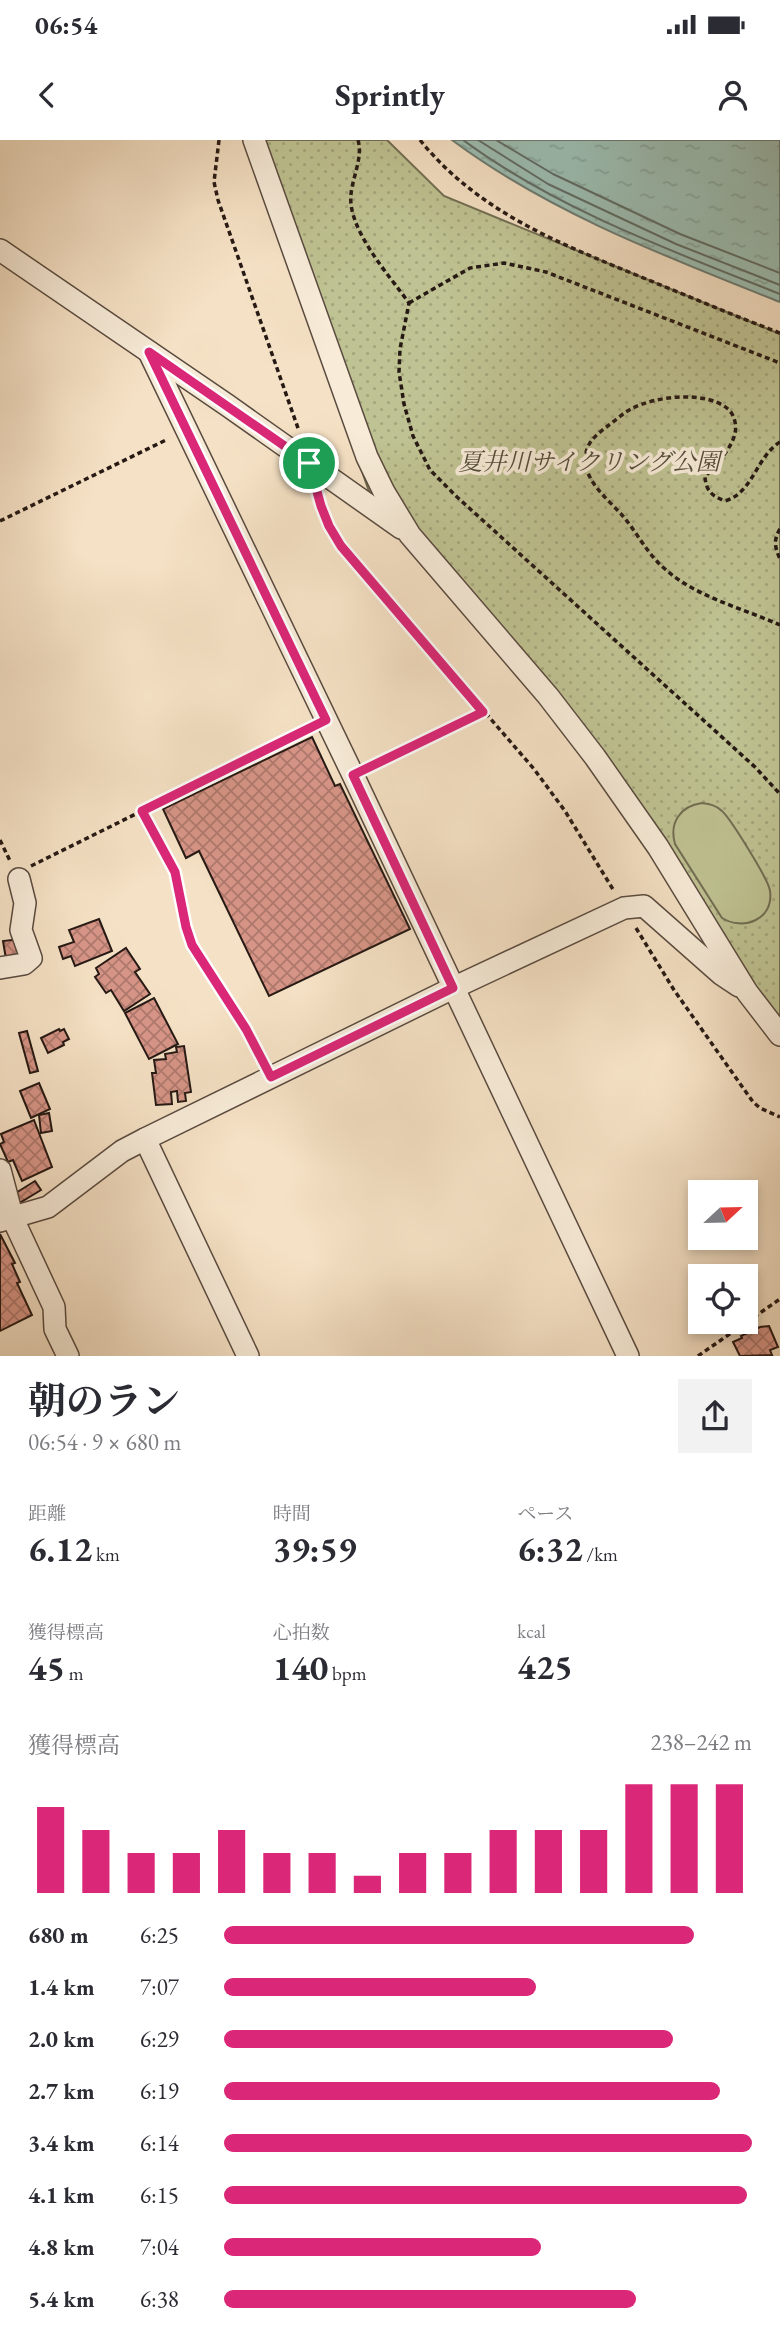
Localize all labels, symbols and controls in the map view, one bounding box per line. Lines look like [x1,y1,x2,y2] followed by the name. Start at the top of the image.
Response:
[35,8,97,42] text: 06:54
[335,74,445,116] text: Sprintly
[28,76,66,114] icon: back
[714,76,752,114] icon: person
[279,433,339,493] pin
[290,444,328,482] icon: arrive
[458,446,724,477] park label: 夏井川サイクリング公園
[688,1180,758,1250] north arrow
[688,1180,758,1334] map controls
[688,1264,758,1334] button: locate
[28,1376,180,1425] text: 朝のラン
[678,1379,752,1453] button: share
[28,1427,181,1457] text: 06:54 · 9 × 680 m
[28,1501,66,1526] text: 距離
[273,1501,311,1526] text: 時間
[517,1501,573,1526] text: ペース
[28,1526,92,1571] text: 6.12
[273,1526,357,1571] text: 39:59
[517,1526,583,1571] text: 6:32
[92,1542,120,1567] text: km
[583,1542,618,1567] text: /km
[517,1619,546,1644] text: kcal
[28,1620,104,1645] text: 獲得標高
[273,1620,330,1645] text: 心拍数
[517,1644,573,1689] text: 425
[28,1645,65,1690] text: 45
[273,1645,328,1690] text: 140
[65,1661,84,1686] text: m
[328,1661,366,1686] text: bpm
[651,1727,752,1757] text: 238–242 m
[28,1730,120,1760] text: 獲得標高
[28,1920,89,1950] text: 680 m
[140,1920,179,1950] text: 6:25
[28,1972,95,2002] text: 1.4 km
[140,1972,179,2002] text: 7:07
[28,2024,95,2054] text: 2.0 km
[140,2024,179,2054] text: 6:29
[28,2076,95,2106] text: 2.7 km
[140,2076,179,2106] text: 6:19
[28,2128,95,2158] text: 3.4 km
[140,2128,179,2158] text: 6:14
[28,2180,95,2210] text: 4.1 km
[140,2180,179,2210] text: 6:15
[28,2232,95,2262] text: 4.8 km
[140,2232,179,2262] text: 7:04
[28,2284,95,2314] text: 5.4 km
[140,2284,179,2314] text: 6:38

